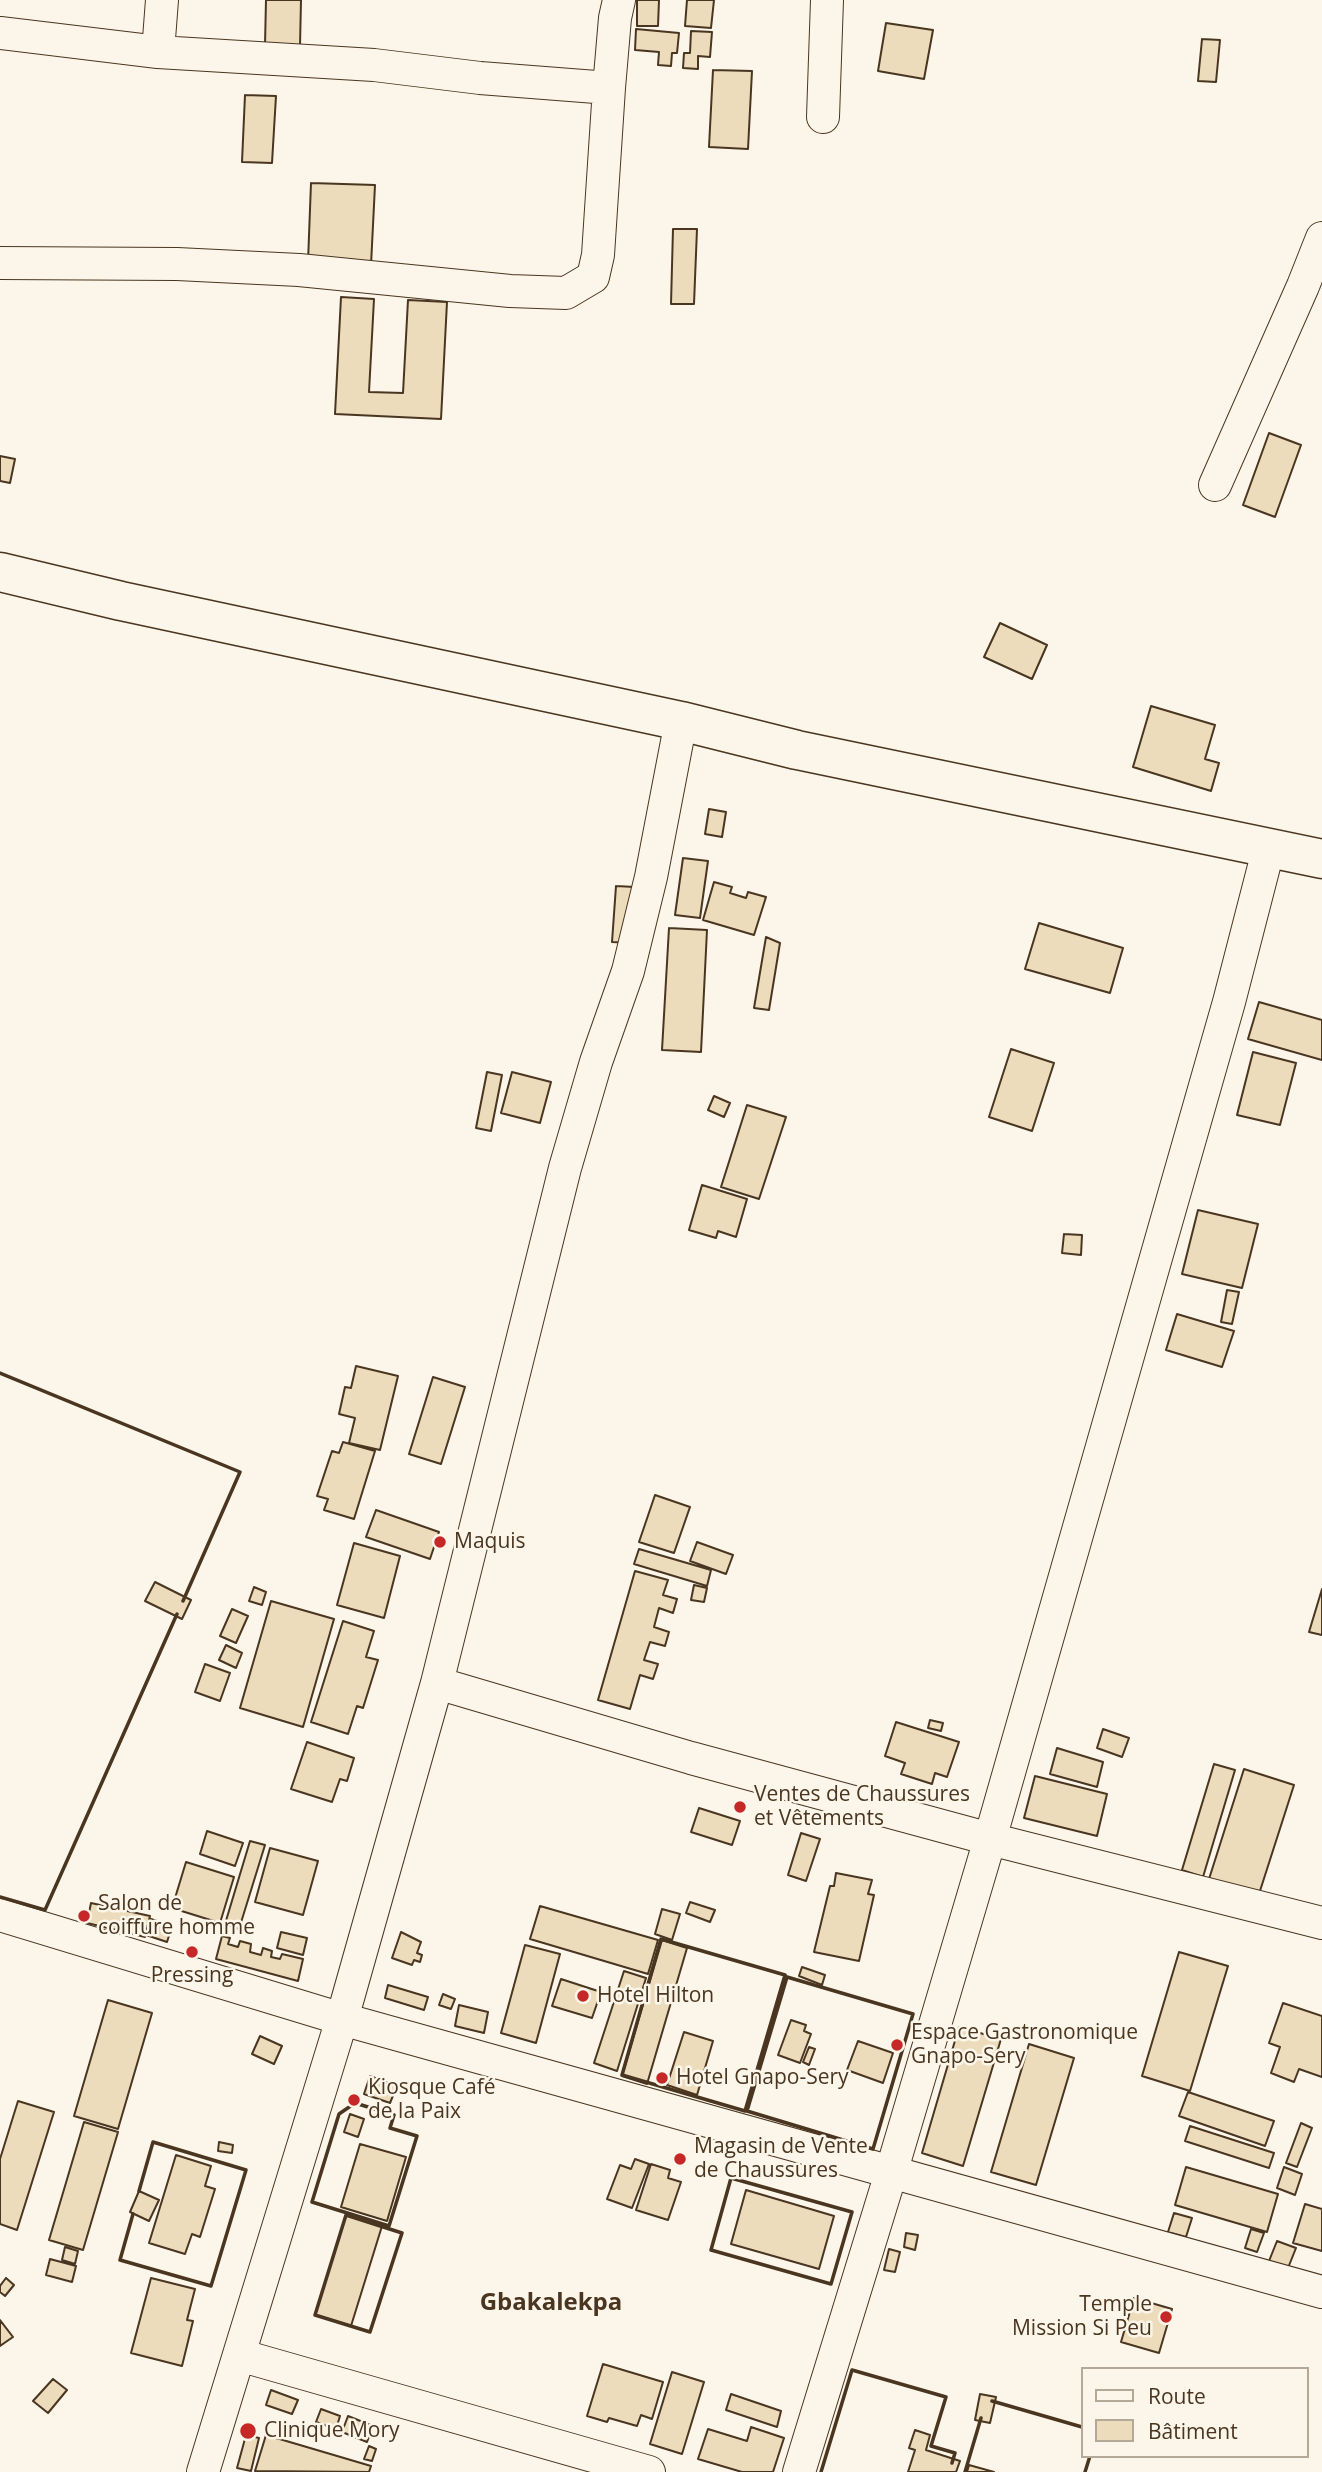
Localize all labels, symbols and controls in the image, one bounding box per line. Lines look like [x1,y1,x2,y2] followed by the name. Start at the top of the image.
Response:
[454,1529,526,1555] place label: Maquis
[432,1534,448,1550] marker: Maquis
[754,1782,970,1832] place label: Ventes de Chaussures et Vêtements
[732,1799,748,1815] marker: Ventes de Chaussures et Vêtements
[98,1891,255,1941] place label: Salon de coiffure homme
[76,1908,92,1924] marker: Salon de coiffure homme
[184,1944,200,1960] marker: Pressing
[151,1963,233,1989] place label: Pressing
[597,1983,714,2009] place label: Hotel Hilton
[575,1988,591,2004] marker: Hotel Hilton
[911,2020,1138,2070] place label: Espace Gastronomique Gnapo-Sery
[889,2037,905,2053] marker: Espace Gastronomique Gnapo-Sery
[676,2065,849,2091] place label: Hotel Gnapo-Sery
[654,2070,670,2086] marker: Hotel Gnapo-Sery
[368,2075,496,2125] place label: Kiosque Café de la Paix
[346,2092,362,2108] marker: Kiosque Café de la Paix
[694,2134,868,2184] place label: Magasin de Vente de Chaussures
[672,2151,688,2167] marker: Magasin de Vente de Chaussures
[480,2289,622,2317] district label: Gbakalekpa
[1012,2292,1152,2342] place label: Temple Mission Si Peu
[1158,2309,1174,2325] marker: Temple Mission Si Peu
[1080,2367,1308,2458] legend
[1148,2382,1206,2410] text: Route
[1148,2417,1238,2445] text: Bâtiment
[264,2418,400,2444] place label: Clinique Mory
[238,2421,258,2441] marker: Clinique Mory

